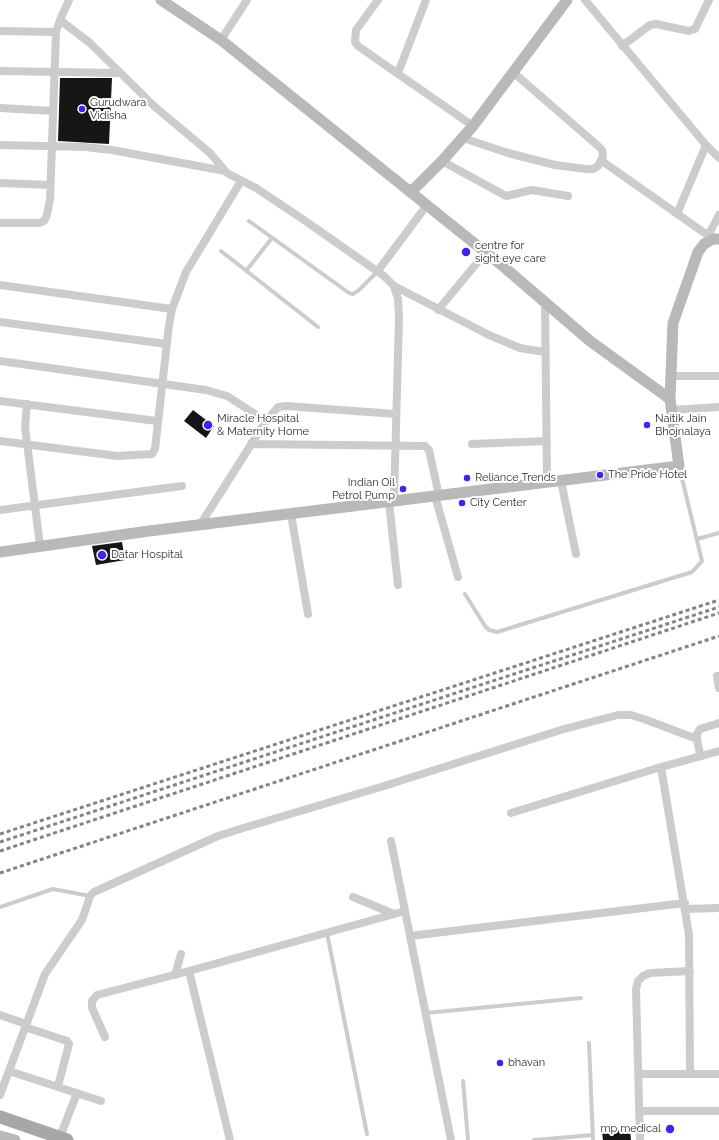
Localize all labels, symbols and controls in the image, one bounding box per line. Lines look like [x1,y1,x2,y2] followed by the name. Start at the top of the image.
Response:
[90,96,146,122] place label: Gurudwara Vidisha
[77,104,87,114] marker: Gurudwara Vidisha
[475,239,546,265] place label: centre for sight eye care
[460,246,472,258] marker: centre for sight eye care
[217,412,309,438] place label: Miracle Hospital & Maternity Home
[655,412,711,438] place label: Naitik Jain Bhojnalaya
[202,419,214,431] marker: Miracle Hospital & Maternity Home
[642,420,652,430] marker: Naitik Jain Bhojnalaya
[608,468,687,482] place label: The Pride Hotel
[595,470,605,480] marker: The Pride Hotel
[475,471,556,485] place label: Reliance Trends
[462,473,472,483] marker: Reliance Trends
[332,476,395,502] place label: Indian Oil Petrol Pump
[398,484,408,494] marker: Indian Oil Petrol Pump
[470,496,527,510] place label: City Center
[457,498,467,508] marker: City Center
[111,548,183,562] place label: Datar Hospital
[96,549,108,561] marker: Datar Hospital
[508,1056,545,1070] place label: bhavan
[495,1058,505,1068] marker: bhavan
[600,1122,661,1136] place label: mp medical
[664,1123,676,1135] marker: mp medical

